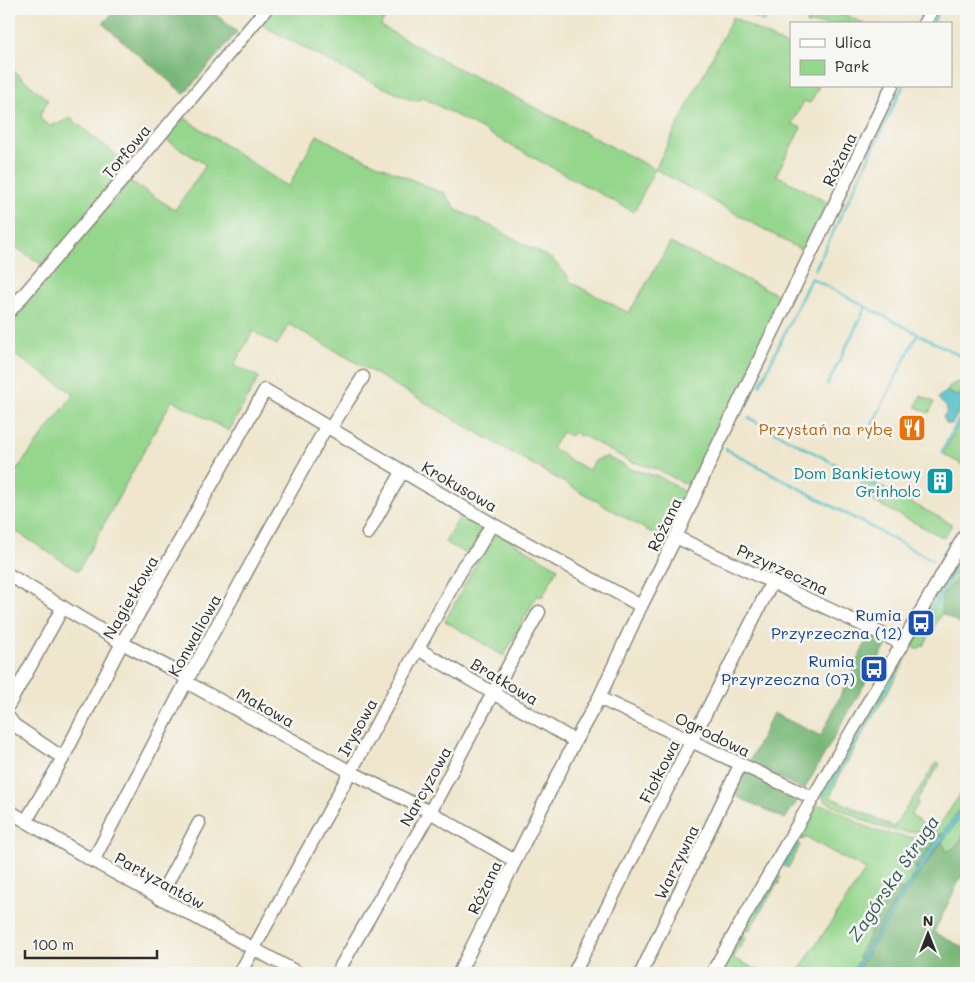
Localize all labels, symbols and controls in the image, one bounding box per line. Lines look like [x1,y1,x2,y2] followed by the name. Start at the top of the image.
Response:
[790,22,952,88] legend
[835,32,872,52] text: Ulica
[835,56,869,76] text: Park
[97,120,155,182] street label: Torfowa
[817,129,861,189] street label: Różana
[897,413,927,443] restaurant icon: Przystań na rybę
[759,418,893,439] place label: Przystań na rybę
[418,456,502,516] street label: Krokusowa
[793,462,921,501] place label: Dom Bankietowy Grinholc
[925,466,955,496] building icon: Dom Bankietowy Grinholc
[642,494,686,554] street label: Różana
[734,539,832,599] street label: Przyrzeczna
[98,551,162,643] street label: Nagietkowa
[163,590,225,680] street label: Konwaliowa
[771,604,902,643] place label: Rumia Przyrzeczna (12)
[906,608,936,638] bus stop icon: Rumia Przyrzeczna (12)
[721,650,855,689] place label: Rumia Przyrzeczna (07)
[467,653,543,709] street label: Bratkowa
[859,654,889,684] bus stop icon: Rumia Przyrzeczna (07)
[233,683,299,731] street label: Makowa
[333,694,381,760] street label: Irysowa
[672,707,754,761] street label: Ogrodowa
[634,736,684,806] street label: Fiołkowa
[394,742,456,830] street label: Narcyzowa
[842,810,944,946] water label: Zagórska Struga
[649,821,703,903] street label: Warzywna
[111,847,209,913] street label: Partyzantów
[462,857,506,917] street label: Różana
[902,910,952,960] north arrow
[923,911,933,930] text: N
[25,927,158,959] scale bar
[32,934,74,954] text: 100 m

